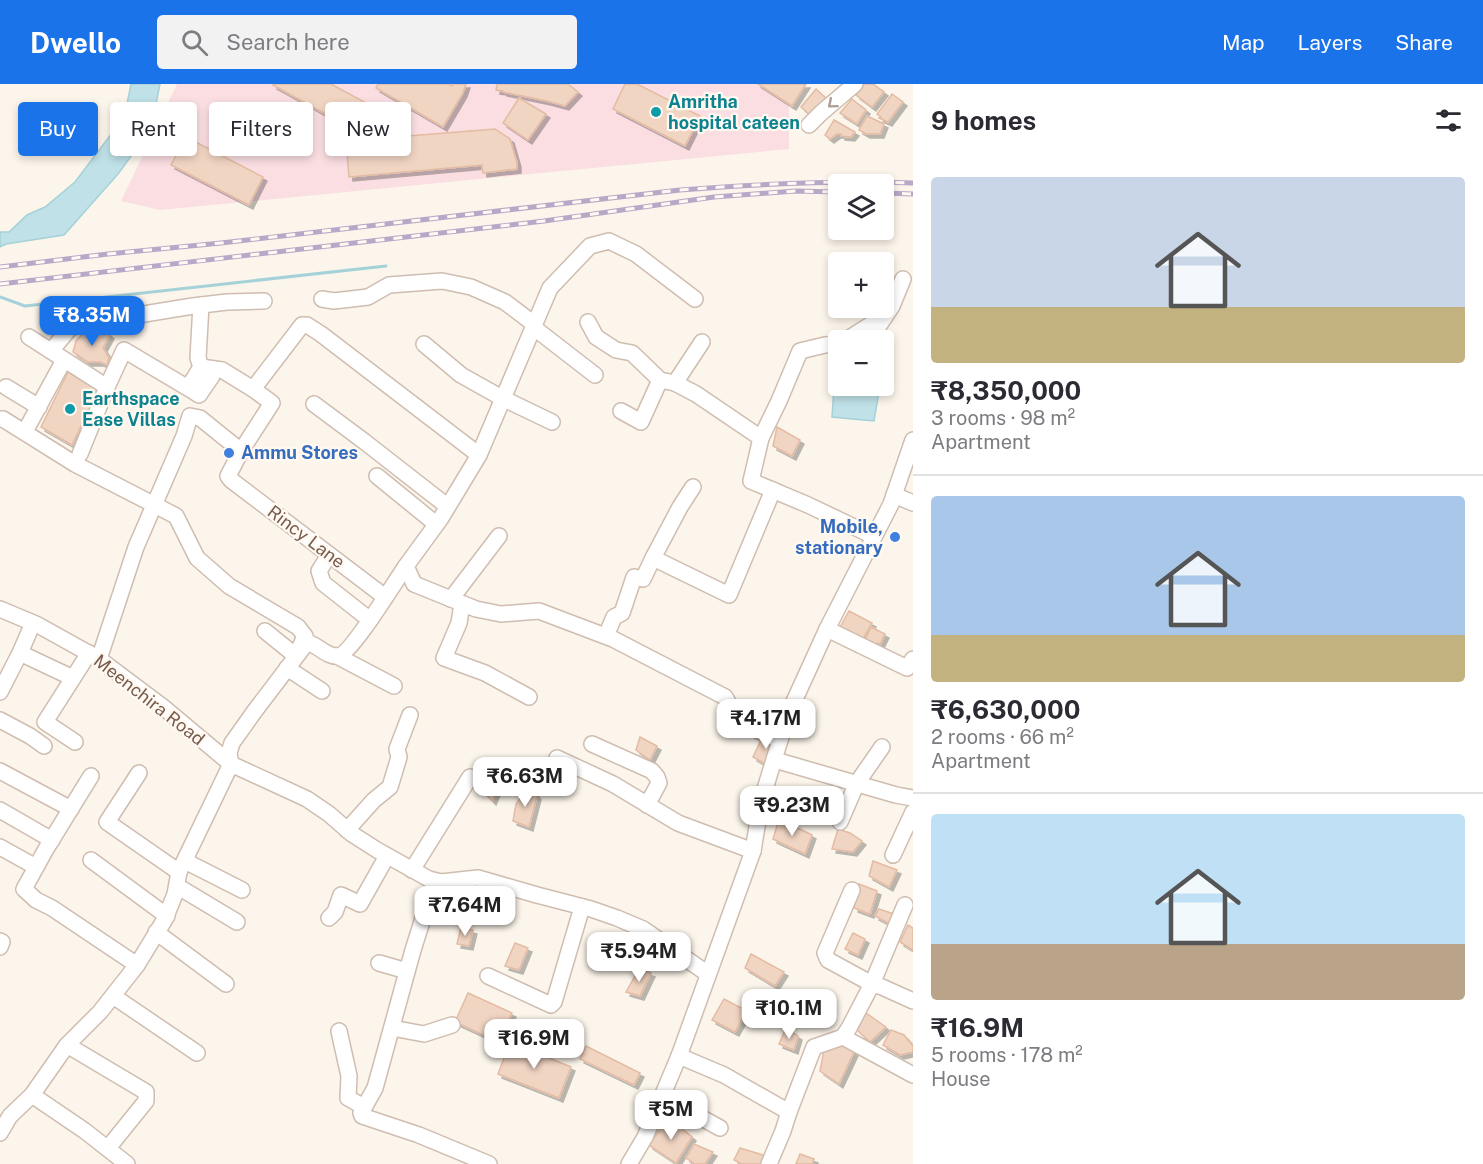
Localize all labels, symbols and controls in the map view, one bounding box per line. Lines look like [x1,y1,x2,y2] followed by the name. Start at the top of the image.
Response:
[157,15,577,69] search box
[30,26,121,59] text: Dwello
[178,26,211,59] icon: search
[226,29,350,55] text: Search here
[1222,30,1265,55] text: Map
[1298,30,1362,55] text: Layers
[1395,30,1453,55] text: Share
[668,91,800,133] place label: Amritha hospital cateen
[828,96,839,107] one-way arrow
[18,102,98,156] chip: Buy
[110,102,197,156] chip: Rent
[209,102,313,156] chip: Filters
[325,102,411,156] chip: New
[1432,104,1465,137] icon: filters
[649,105,663,119] marker: Amritha hospital cateen
[931,105,1036,136] text: 9 homes
[828,174,894,396] map controls
[828,174,894,240] button: layers
[1144,216,1252,324] icon: home
[828,252,894,318] button: +
[43,296,141,347] pin: ₹8.35M
[54,303,130,327] text: ₹8.35M
[828,330,894,396] button: −
[931,375,1081,406] text: ₹8,350,000
[82,388,180,430] place label: Earthspace Ease Villas
[63,402,77,416] marker: Earthspace Ease Villas
[931,406,1075,430] text: 3 rooms · 98 m²
[931,430,1031,454] text: Apartment
[241,442,358,463] place label: Ammu Stores
[222,446,236,460] marker: Ammu Stores
[264,501,349,572] street label: Rincy Lane
[795,516,883,558] place label: Mobile, stationary
[888,530,902,544] marker: Mobile, stationary
[1144,535,1252,643] icon: home
[90,650,209,749] street label: Meenchira Road
[931,694,1080,725] text: ₹6,630,000
[717,699,815,750] pin: ₹4.17M
[731,706,801,730] text: ₹4.17M
[931,725,1074,749] text: 2 rooms · 66 m²
[931,749,1031,773] text: Apartment
[476,757,574,808] pin: ₹6.63M
[487,764,563,788] text: ₹6.63M
[743,786,841,837] pin: ₹9.23M
[754,793,830,817] text: ₹9.23M
[1144,853,1252,961] icon: home
[416,886,514,937] pin: ₹7.64M
[428,893,502,917] text: ₹7.64M
[590,932,688,983] pin: ₹5.94M
[601,939,677,963] text: ₹5.94M
[740,989,838,1040] pin: ₹10.1M
[756,996,822,1020] text: ₹10.1M
[931,1012,1024,1043] text: ₹16.9M
[485,1019,583,1070] pin: ₹16.9M
[498,1026,570,1050] text: ₹16.9M
[931,1043,1083,1067] text: 5 rooms · 178 m²
[931,1067,991,1091] text: House
[642,1090,700,1141] pin: ₹5M
[649,1097,693,1121] text: ₹5M

